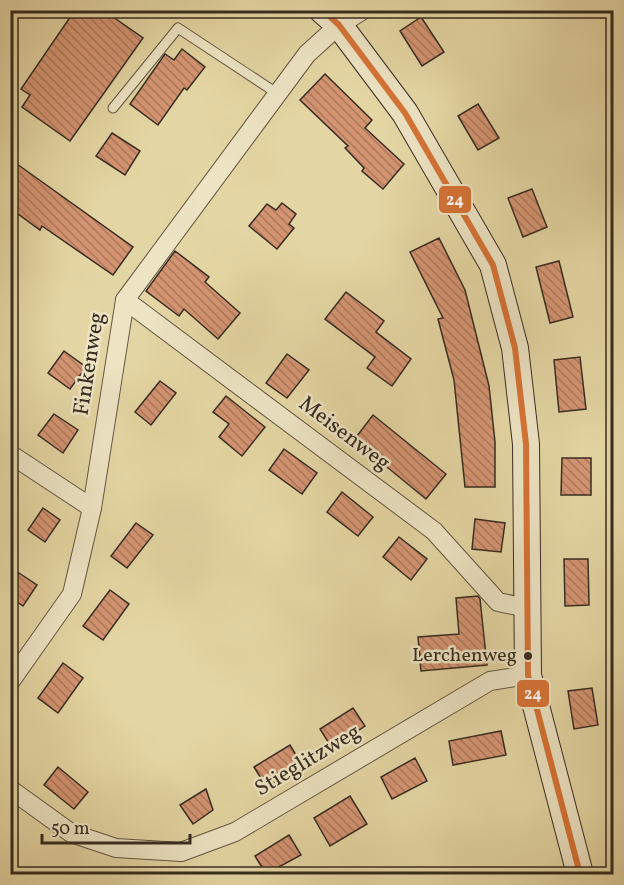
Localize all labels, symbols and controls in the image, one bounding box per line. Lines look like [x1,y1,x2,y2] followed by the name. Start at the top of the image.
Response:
[438,185,472,214] line badge: 24
[446,190,464,212] text: 24
[67,310,113,418] street label: Finkenweg
[292,389,396,479] street label: Meisenweg
[412,642,517,670] place label: Lerchenweg
[522,650,534,662] marker: Lerchenweg
[516,679,550,708] line badge: 24
[524,684,542,706] text: 24
[249,717,367,805] street label: Stieglitzweg
[42,807,190,845] scale bar
[51,817,90,842] text: 50 m

